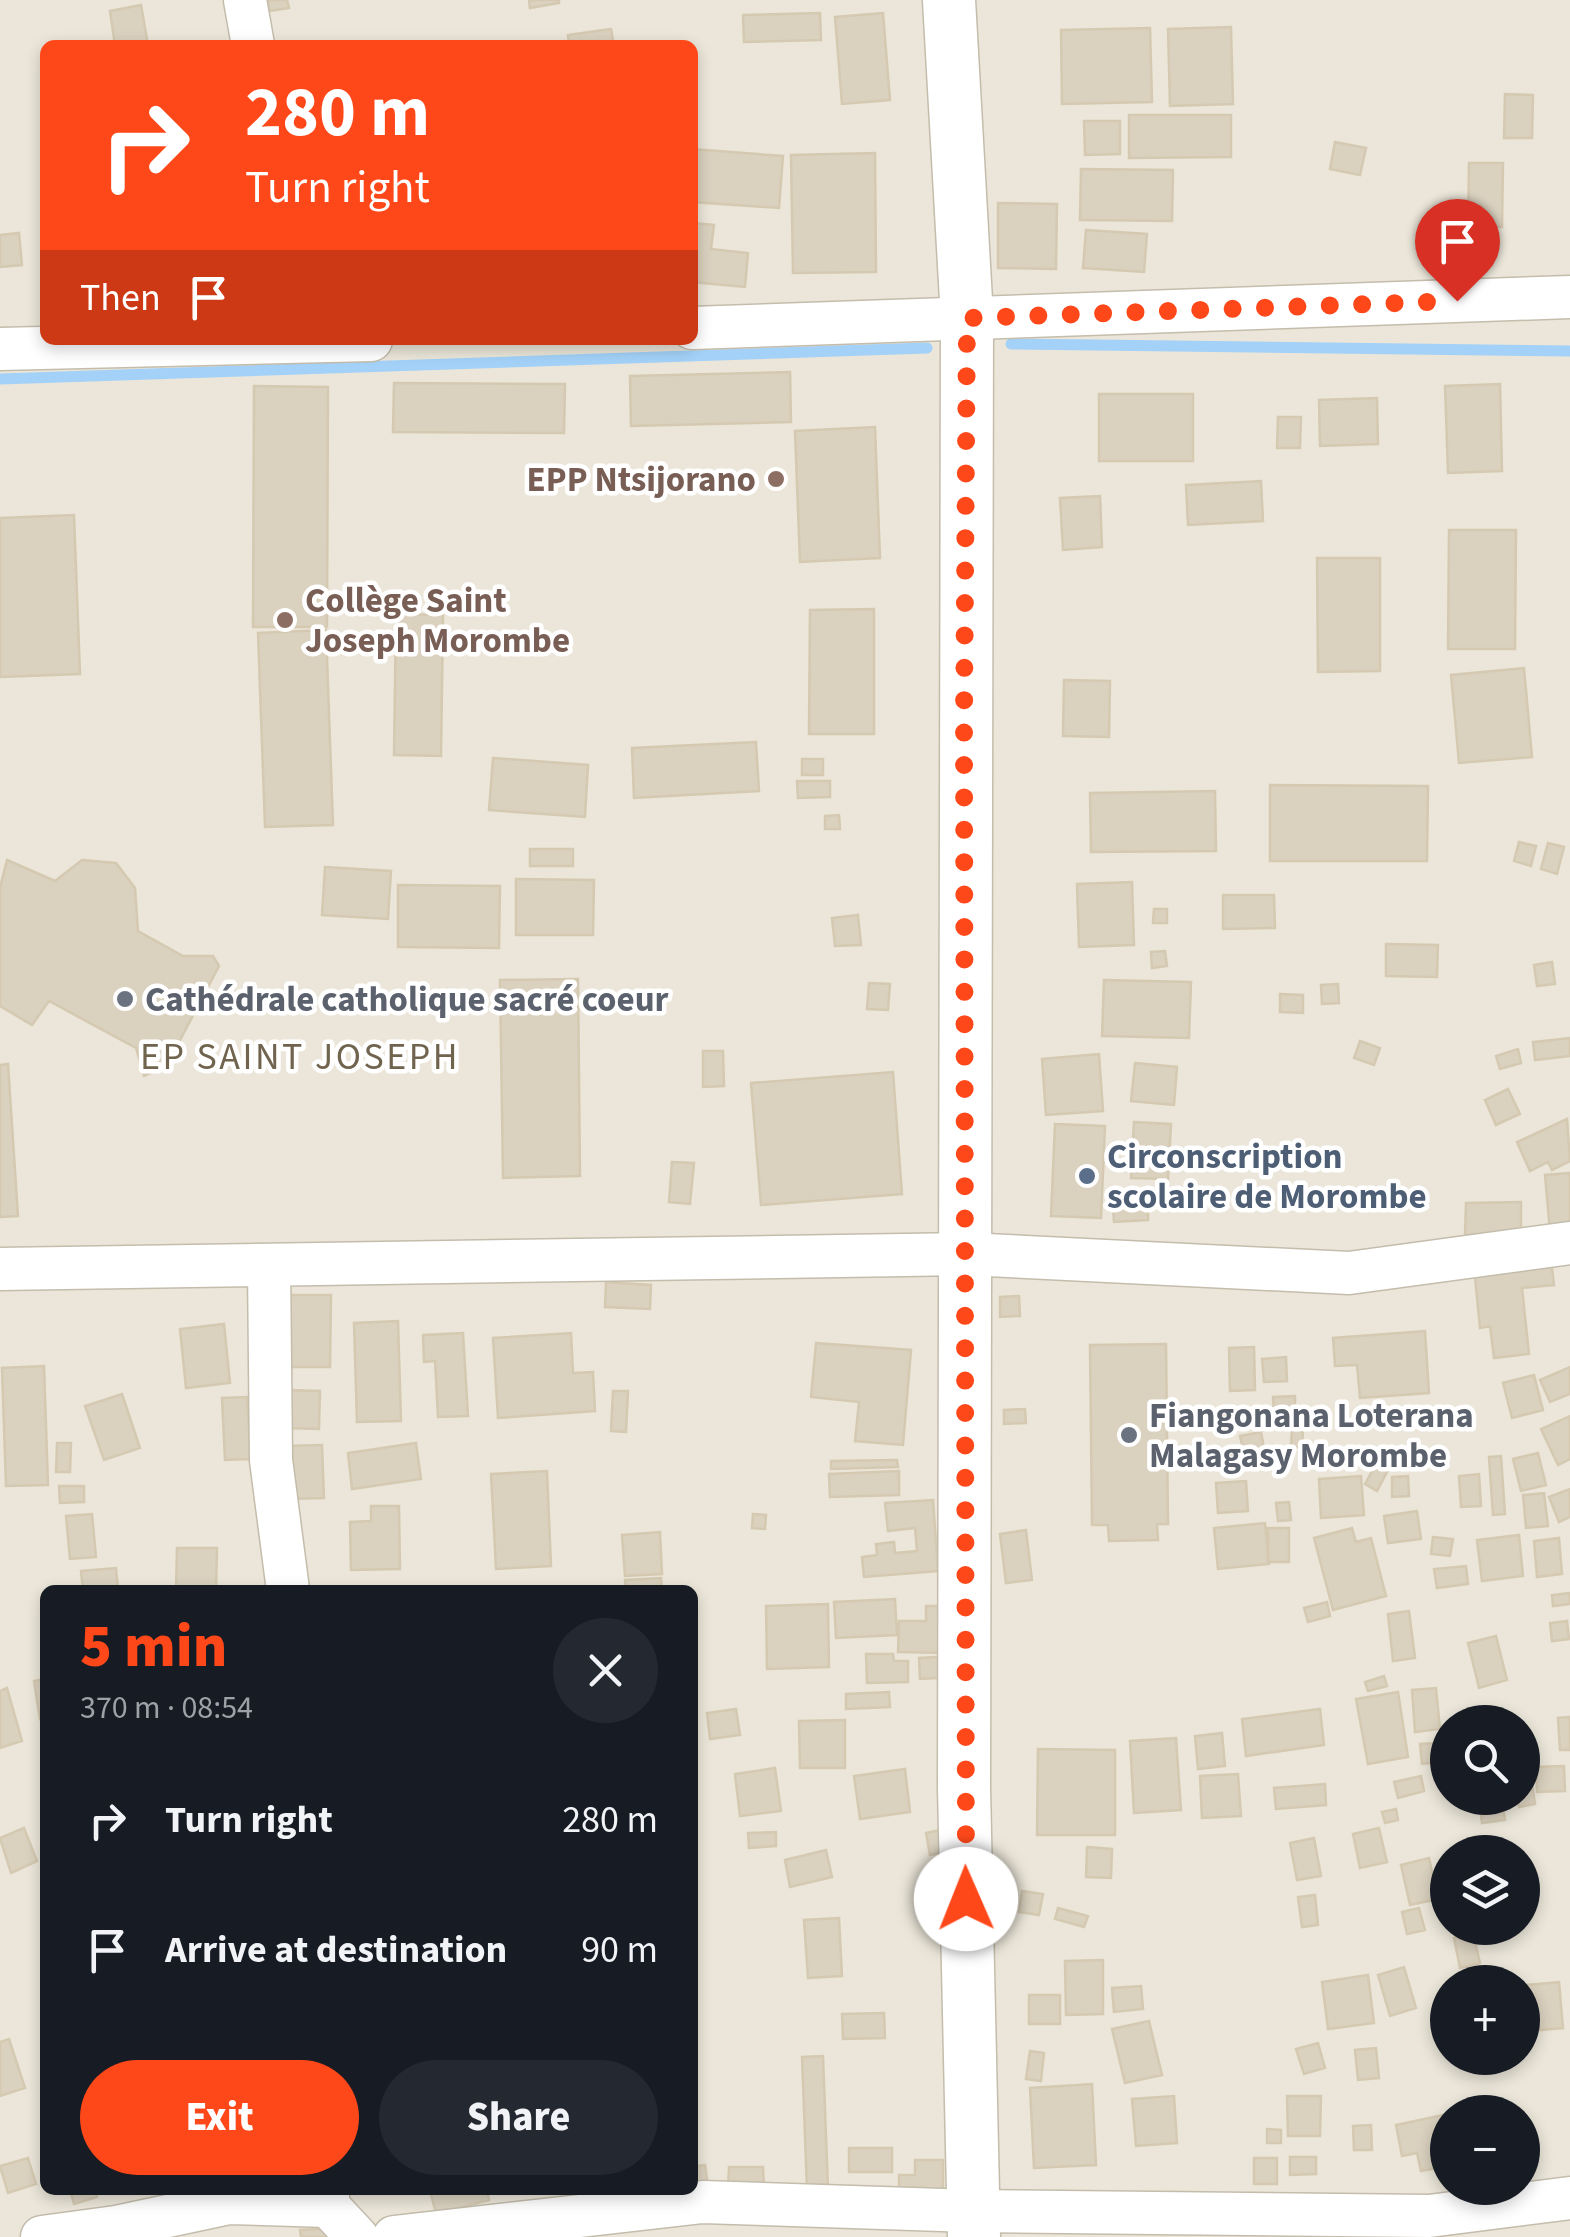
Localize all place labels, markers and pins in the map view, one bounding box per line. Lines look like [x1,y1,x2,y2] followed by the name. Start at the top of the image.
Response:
[1415,199,1500,302] pin
[527,455,756,505] place label: EPP Ntsijorano
[765,468,787,490] marker: EPP Ntsijorano
[305,576,570,666] place label: Collège Saint Joseph Morombe
[274,609,296,631] marker: Collège Saint Joseph Morombe
[145,975,669,1025] place label: Cathédrale catholique sacré coeur
[114,988,136,1010] marker: Cathédrale catholique sacré coeur
[1107,1132,1427,1222] place label: Circonscription scolaire de Morombe
[1076,1165,1098,1187] marker: Circonscription scolaire de Morombe
[1149,1391,1474,1481] place label: Fiangonana Loterana Malagasy Morombe
[1118,1424,1140,1446] marker: Fiangonana Loterana Malagasy Morombe

